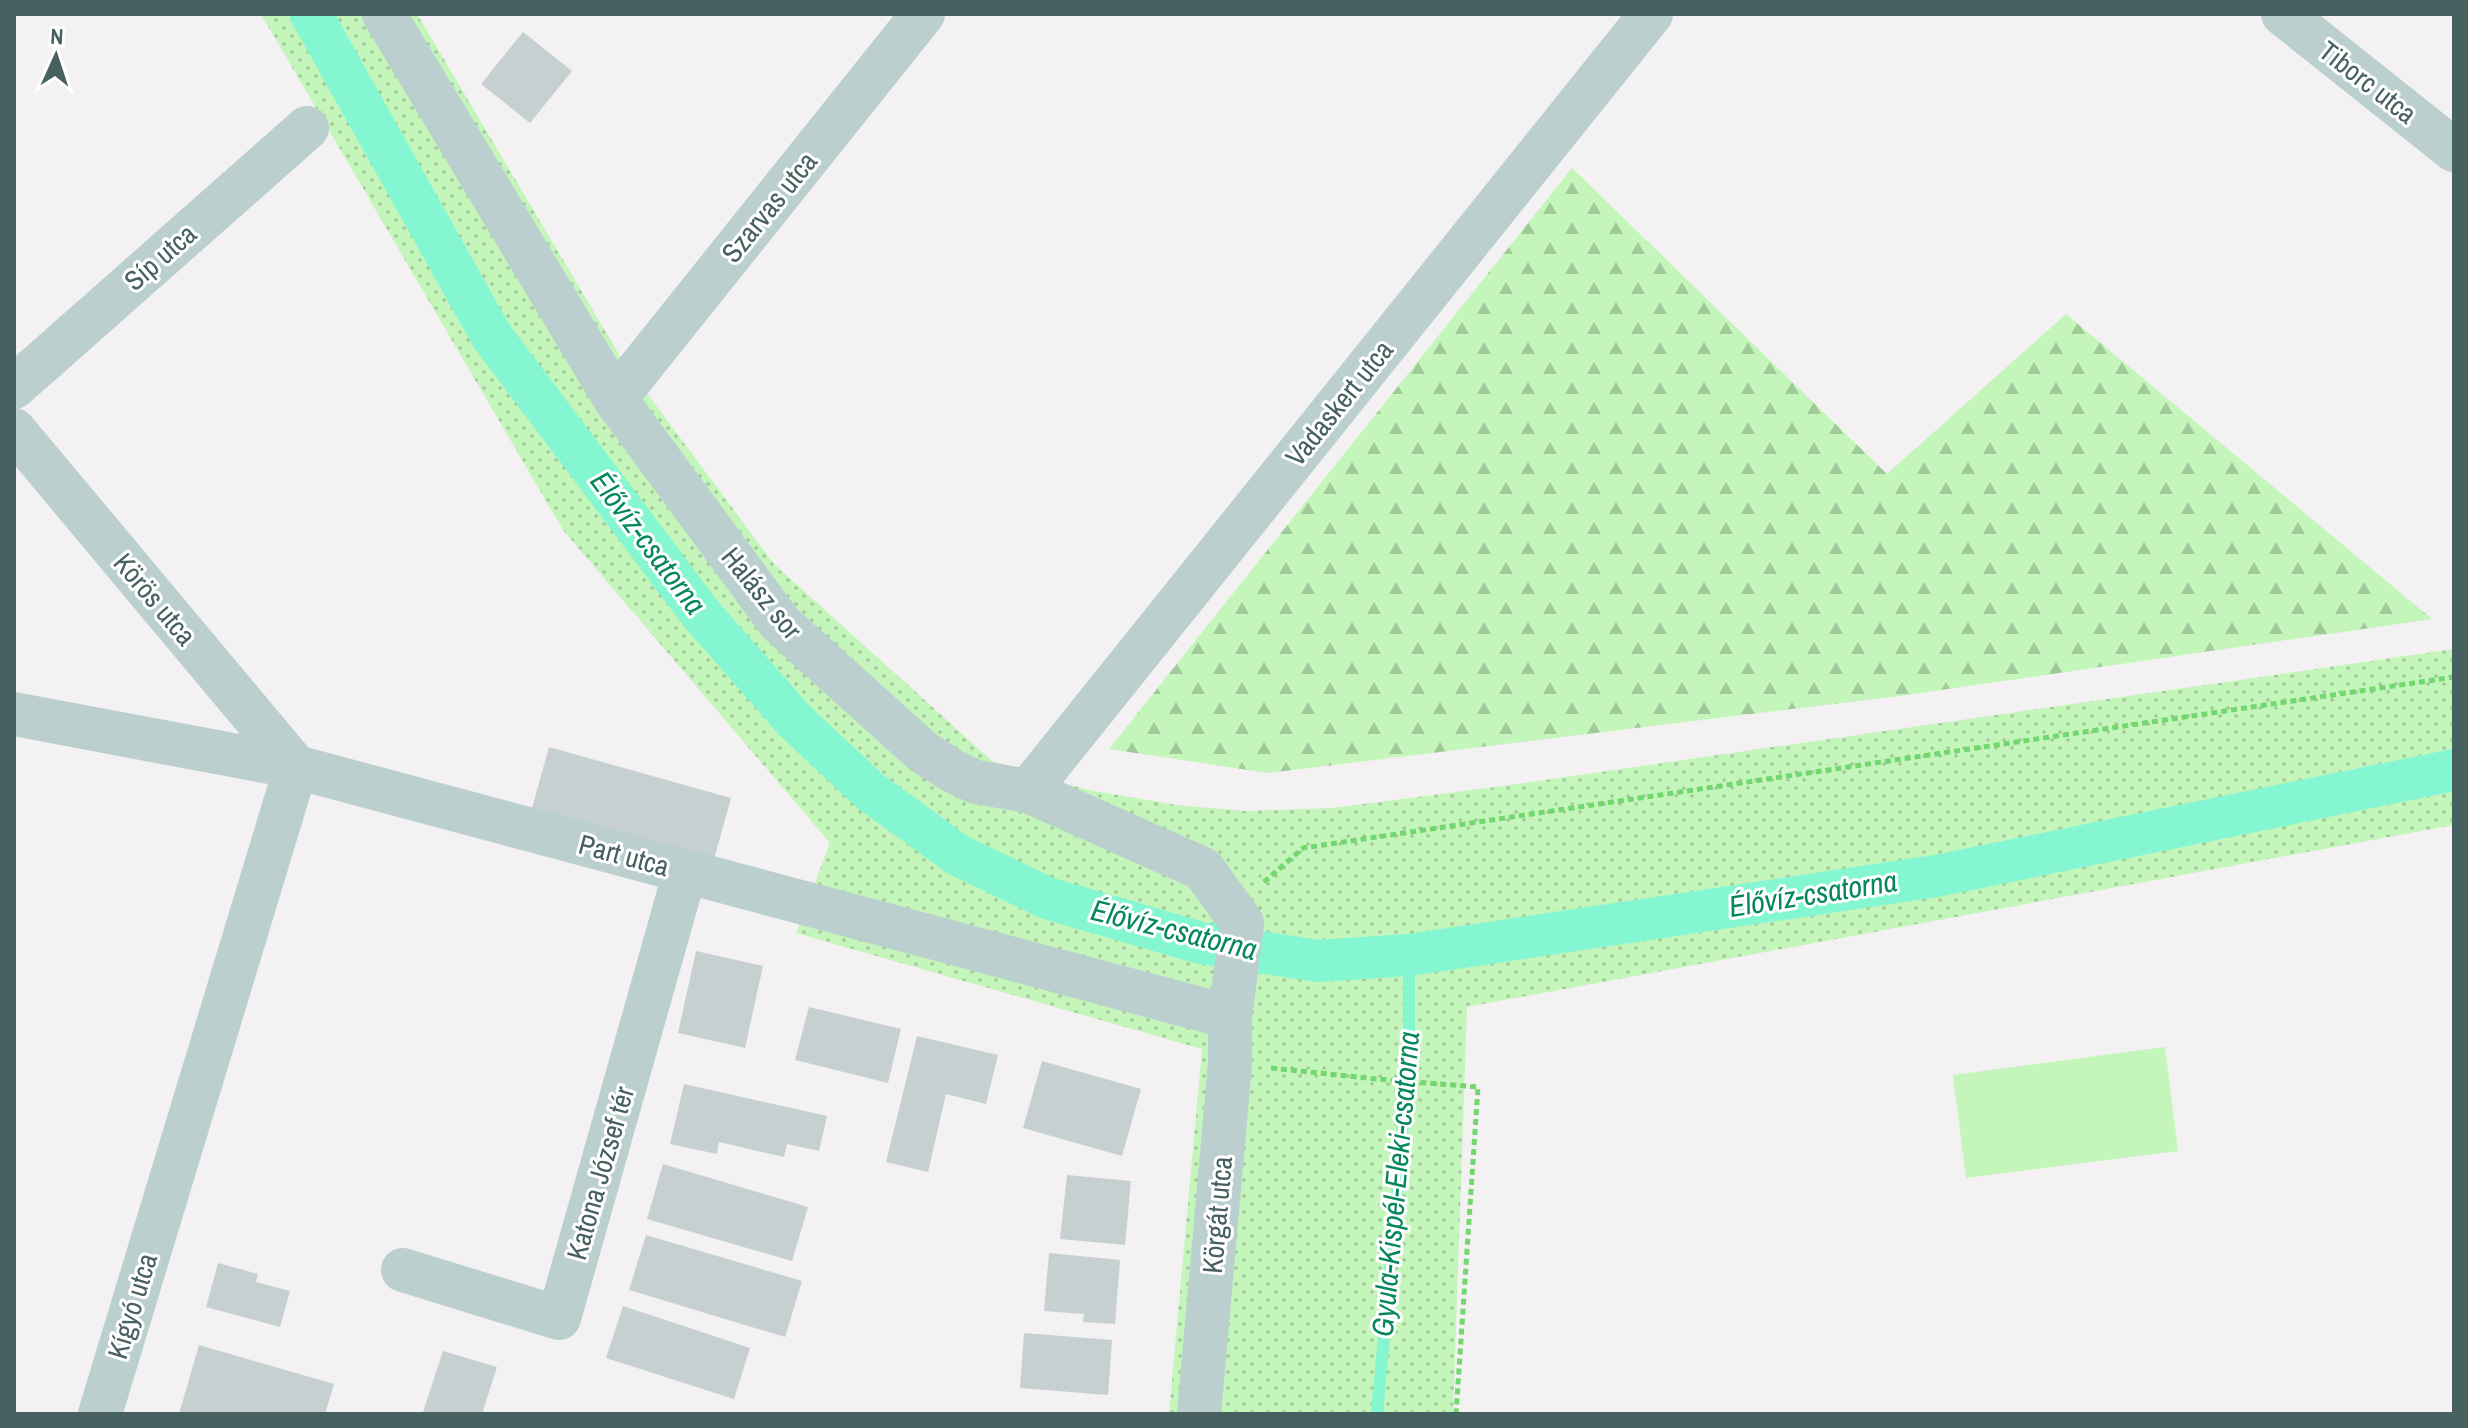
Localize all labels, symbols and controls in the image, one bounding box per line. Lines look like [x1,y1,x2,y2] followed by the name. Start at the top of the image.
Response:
[16,16,96,96] north arrow
[50,21,64,51] text: N
[2311,32,2425,132] street label: Tiborc utca
[712,143,826,271] street label: Szarvas utca
[116,215,204,299] street label: Síp utca
[1277,332,1402,474] street label: Vadaskert utca
[582,463,716,622] water label: Élővíz-csatorna
[713,539,811,647] street label: Halász sor
[105,545,205,653] street label: Körös utca
[575,825,674,885] street label: Part utca
[1726,860,1900,926] water label: Élővíz-csatorna
[1087,889,1261,969] water label: Élővíz-csatorna
[1362,1030,1428,1338] water label: Gyula-Kispél-Eleki-csatorna
[557,1082,643,1264] street label: Katona József tér
[1193,1155,1241,1275] street label: Körgát utca
[98,1248,166,1363] street label: Kígyó utca

